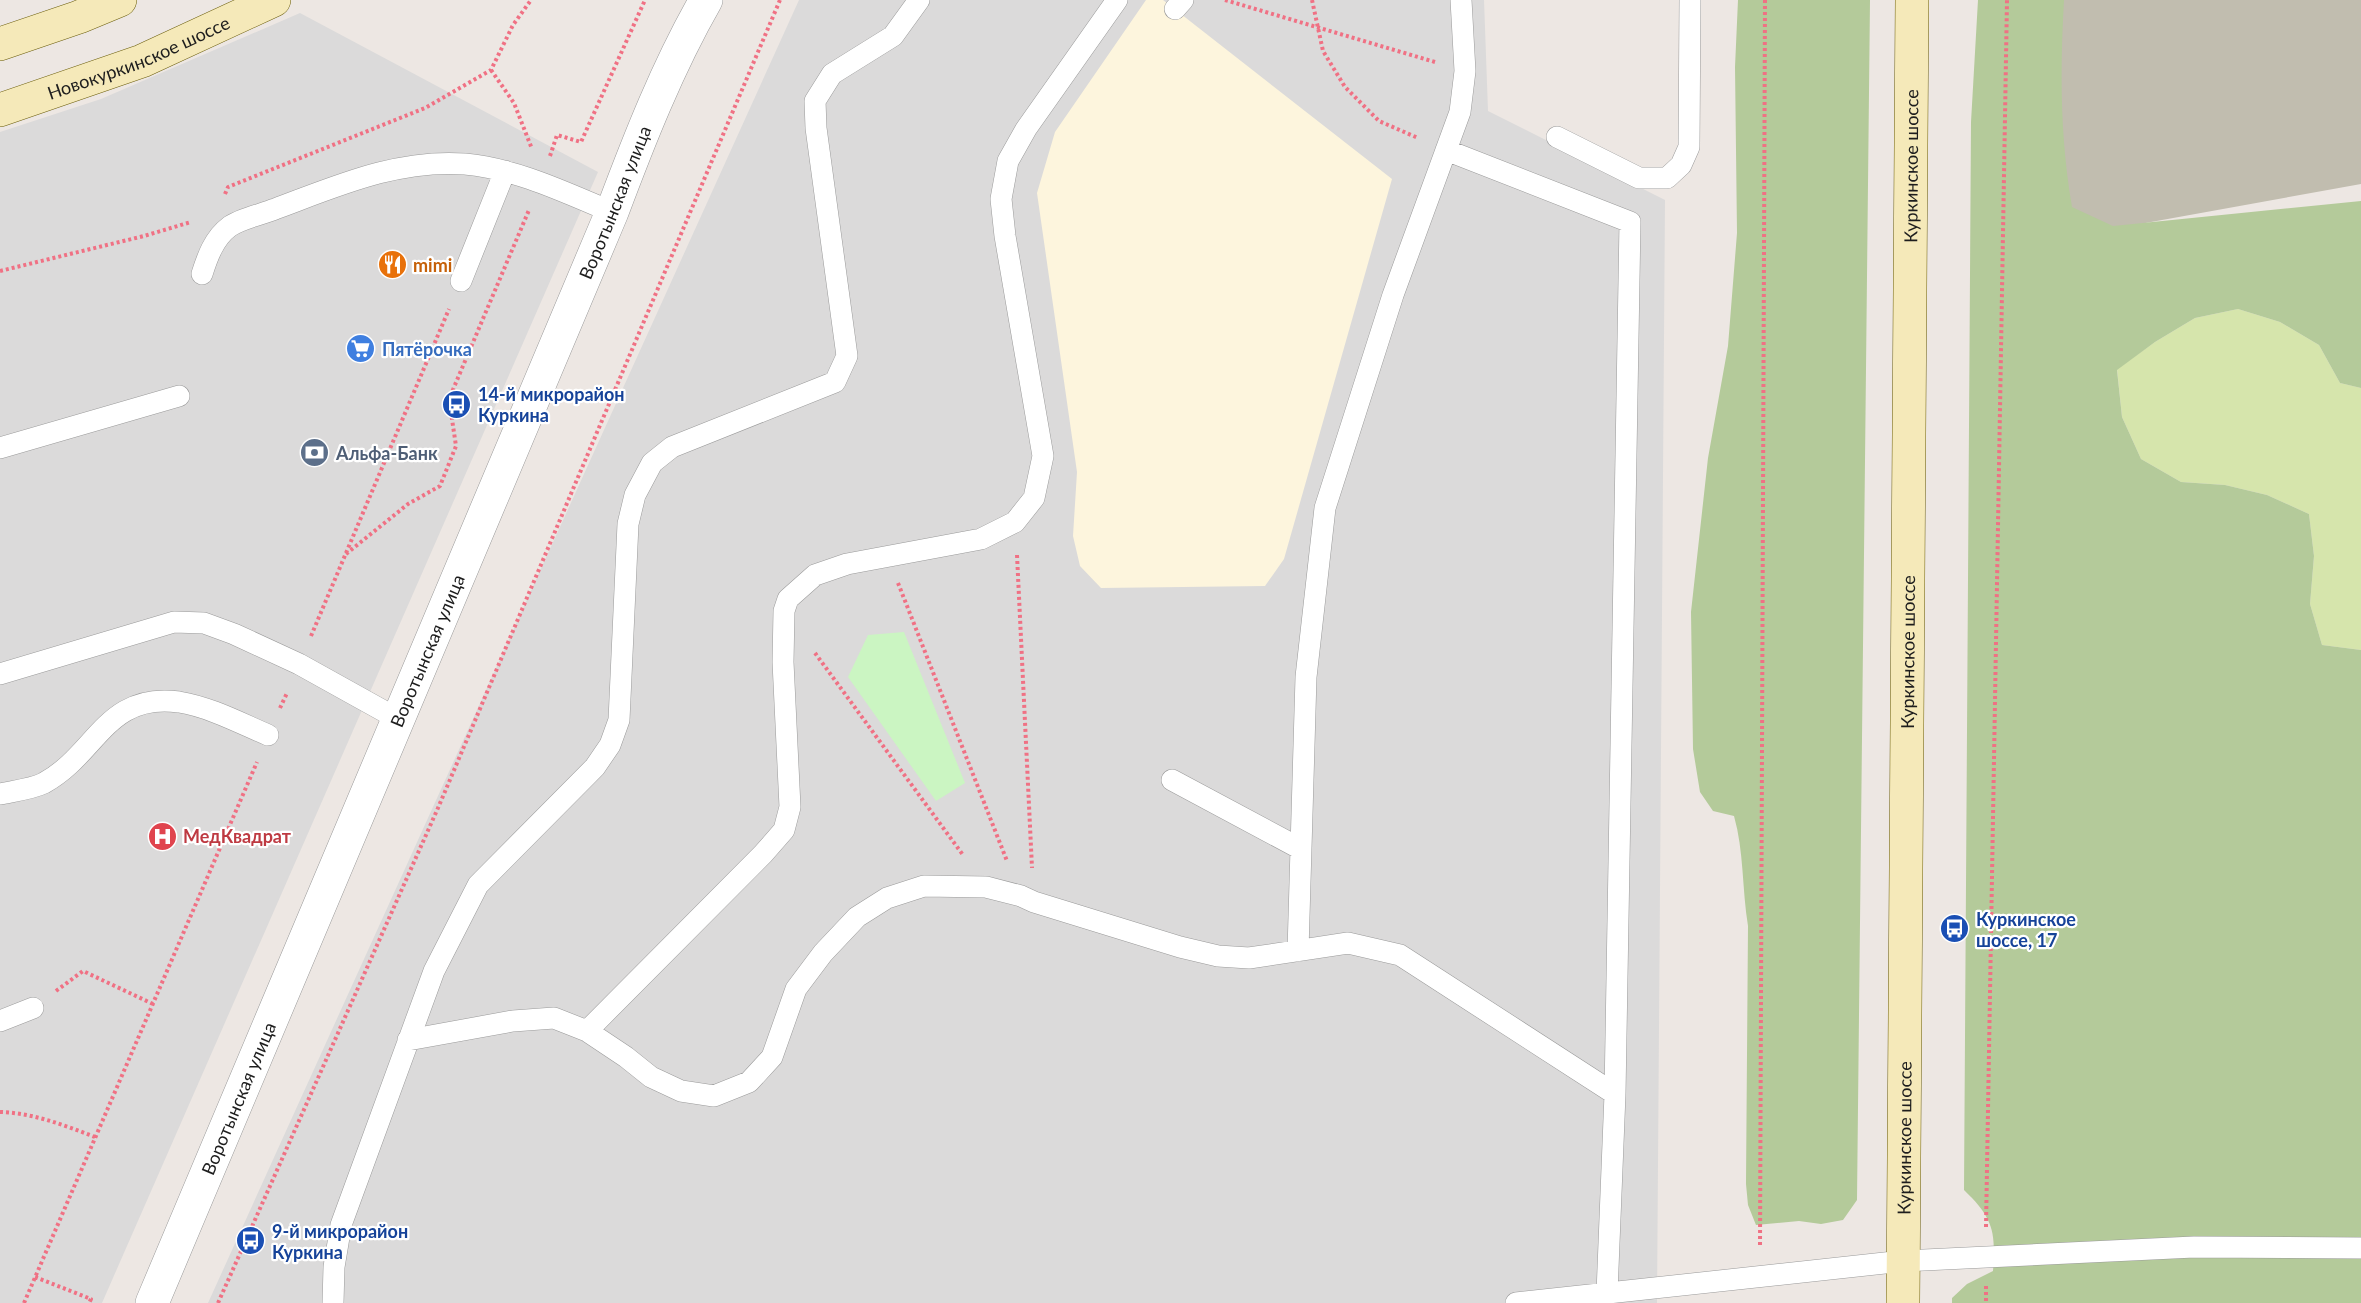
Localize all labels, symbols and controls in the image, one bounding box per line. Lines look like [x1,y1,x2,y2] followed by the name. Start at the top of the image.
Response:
[44,11,233,104] street label: Новокуркинское шоссе
[1899,89,1922,243] street label: Куркинское шоссе
[574,122,655,282] street label: Воротынская улица
[376,249,408,281] restaurant icon: mimi
[413,254,452,276] place label: mimi
[345,333,377,365] supermarket icon: Пятёрочка
[382,338,472,360] place label: Пятёрочка
[478,383,625,426] place label: 14-й микрорайон Куркина
[441,388,473,420] bus stop icon: 14-й микрорайон Куркина
[299,437,331,469] bank icon: Альфа-Банк
[335,442,438,464] place label: Альфа-Банк
[385,571,469,730] street label: Воротынская улица
[1896,575,1919,729] street label: Куркинское шоссе
[146,820,178,852] hospital icon: МедКвадрат
[183,825,292,847] place label: МедКвадрат
[1976,908,2076,951] place label: Куркинское шоссе, 17
[1939,913,1971,945] bus stop icon: Куркинское шоссе, 17
[196,1019,280,1178] street label: Воротынская улица
[1893,1061,1916,1215] street label: Куркинское шоссе
[272,1220,408,1263] place label: 9-й микрорайон Куркина
[235,1225,267,1257] bus stop icon: 9-й микрорайон Куркина

